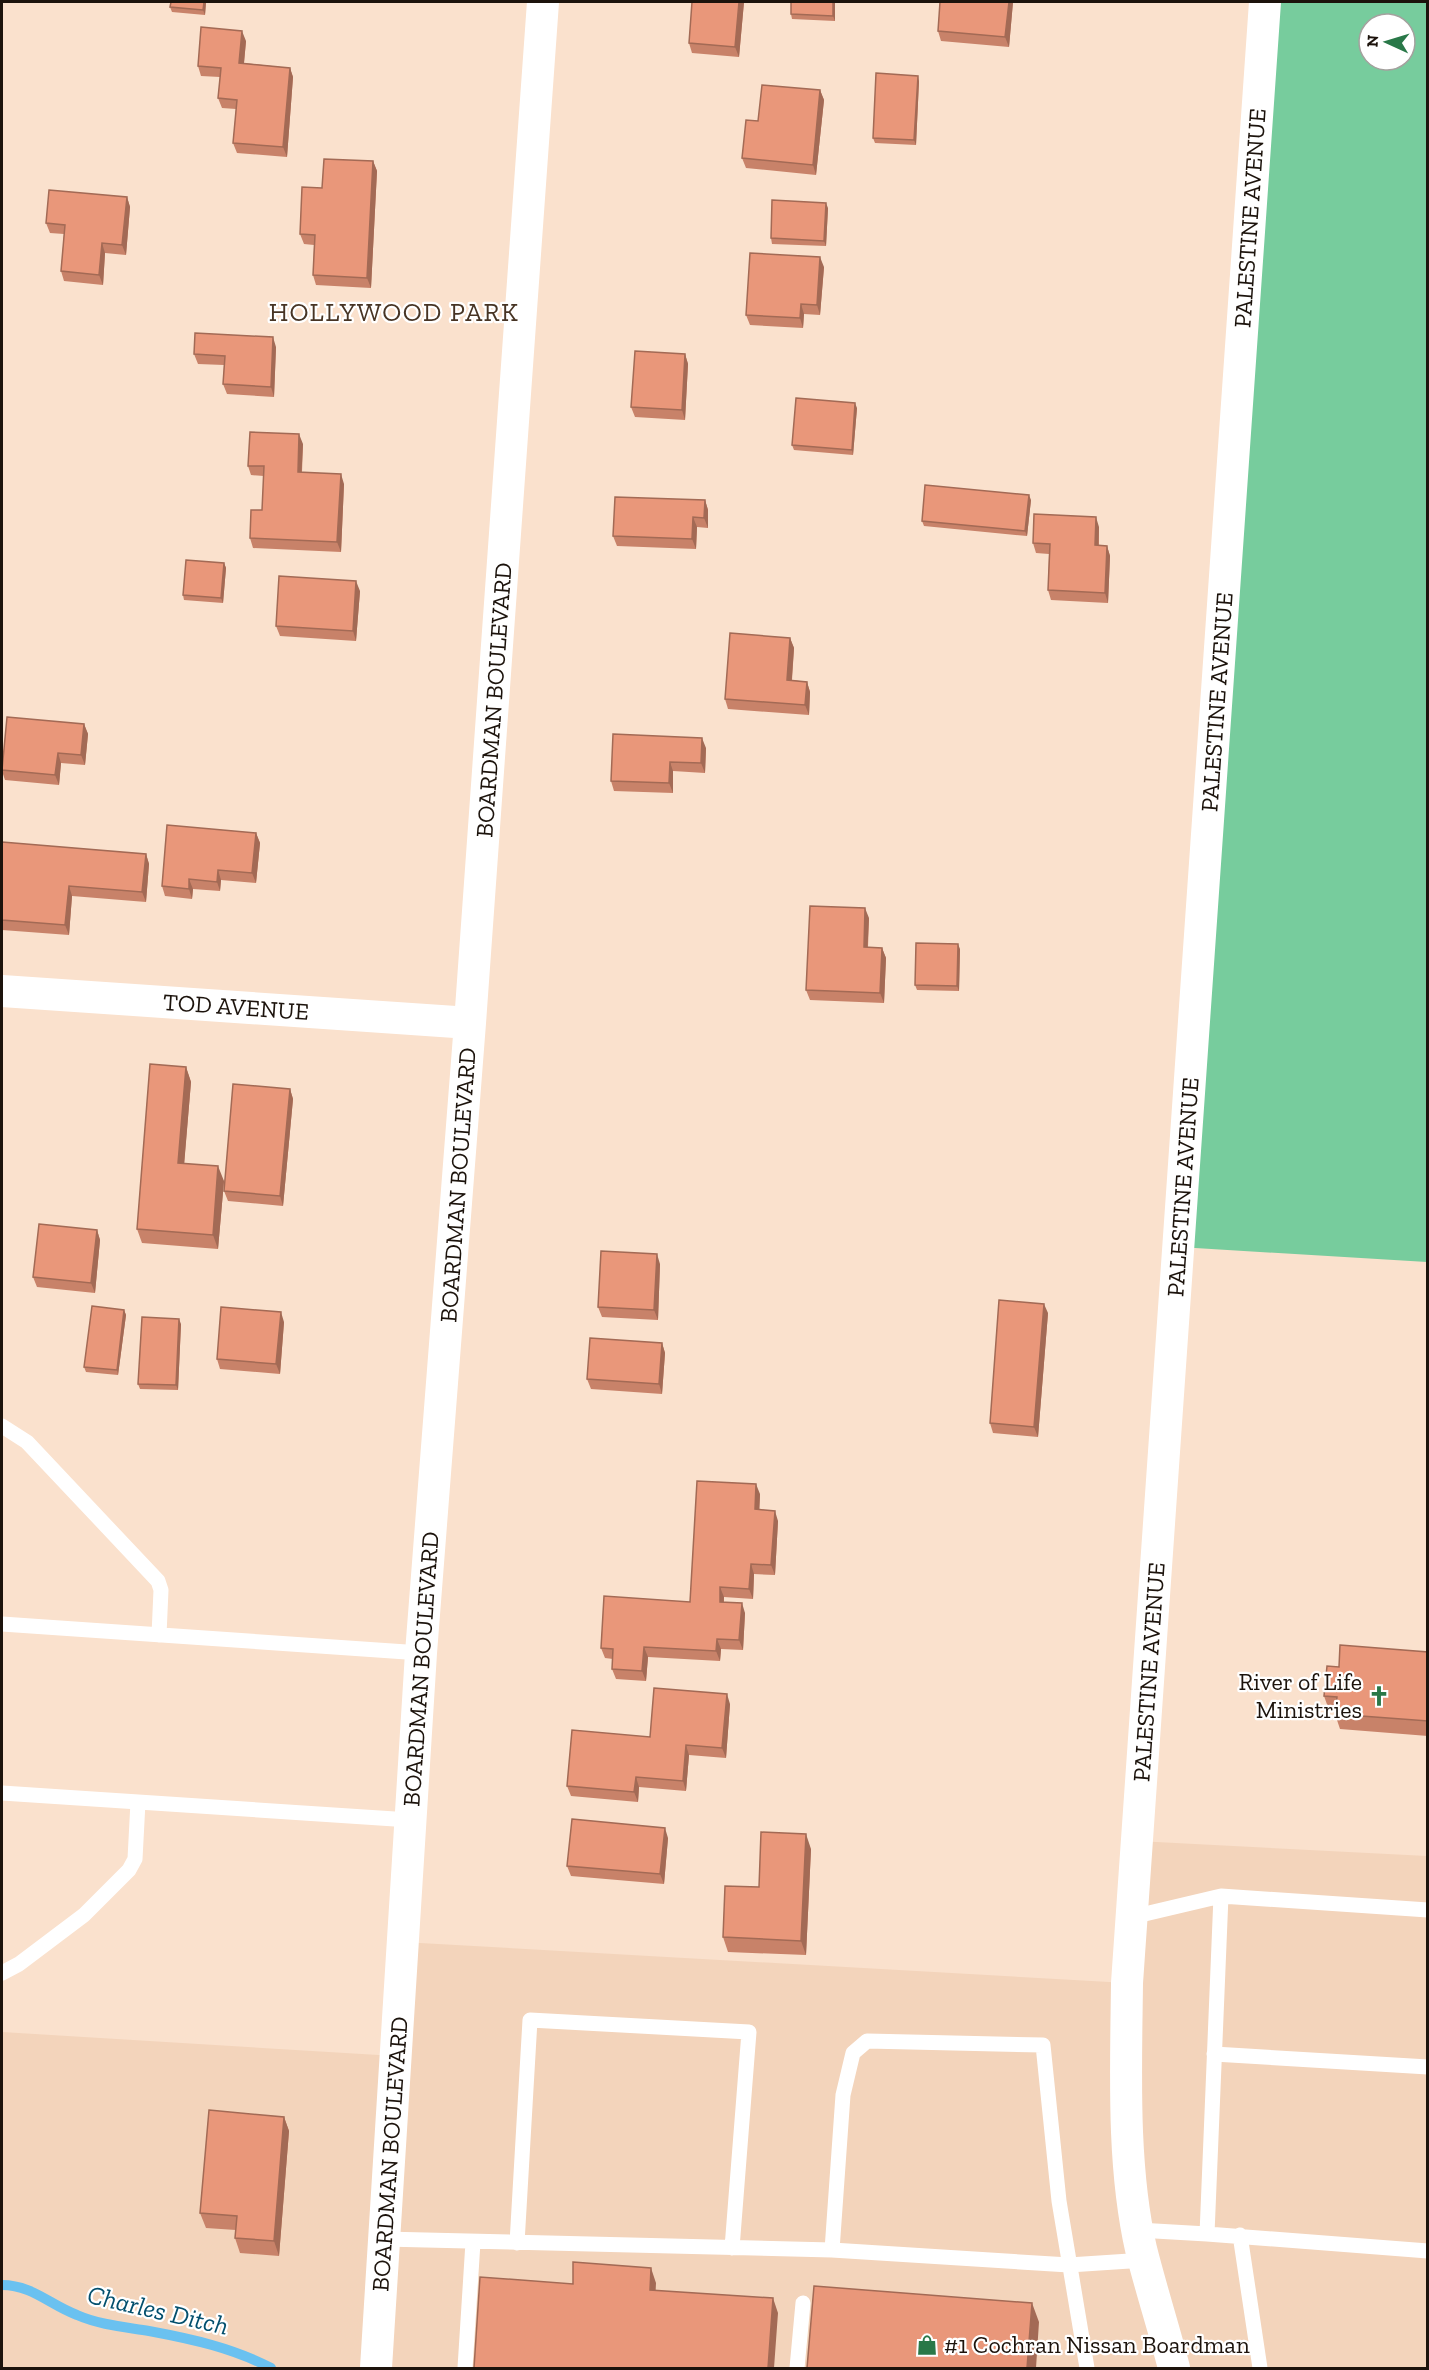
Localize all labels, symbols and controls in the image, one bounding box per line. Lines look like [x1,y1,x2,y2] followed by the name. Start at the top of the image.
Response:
[1357,12,1417,72] north arrow
[1363,34,1382,48] text: N
[1227,107,1272,329] street label: PALESTINE AVENUE
[269,296,519,328] district label: HOLLYWOOD PARK
[469,562,518,838] street label: BOARDMAN BOULEVARD
[1194,591,1239,813] street label: PALESTINE AVENUE
[162,987,310,1026] street label: TOD AVENUE
[433,1047,482,1323] street label: BOARDMAN BOULEVARD
[1160,1076,1205,1298] street label: PALESTINE AVENUE
[396,1531,445,1807] street label: BOARDMAN BOULEVARD
[1126,1561,1171,1783] street label: PALESTINE AVENUE
[1239,1667,1362,1724] place label: River of Life Ministries
[1367,1684,1391,1708] church icon: River of Life Ministries
[365,2016,414,2292] street label: BOARDMAN BOULEVARD
[84,2278,232,2342] water label: Charles Ditch
[944,2330,1250,2359] place label: #1 Cochran Nissan Boardman
[915,2333,939,2357] shop icon: #1 Cochran Nissan Boardman

